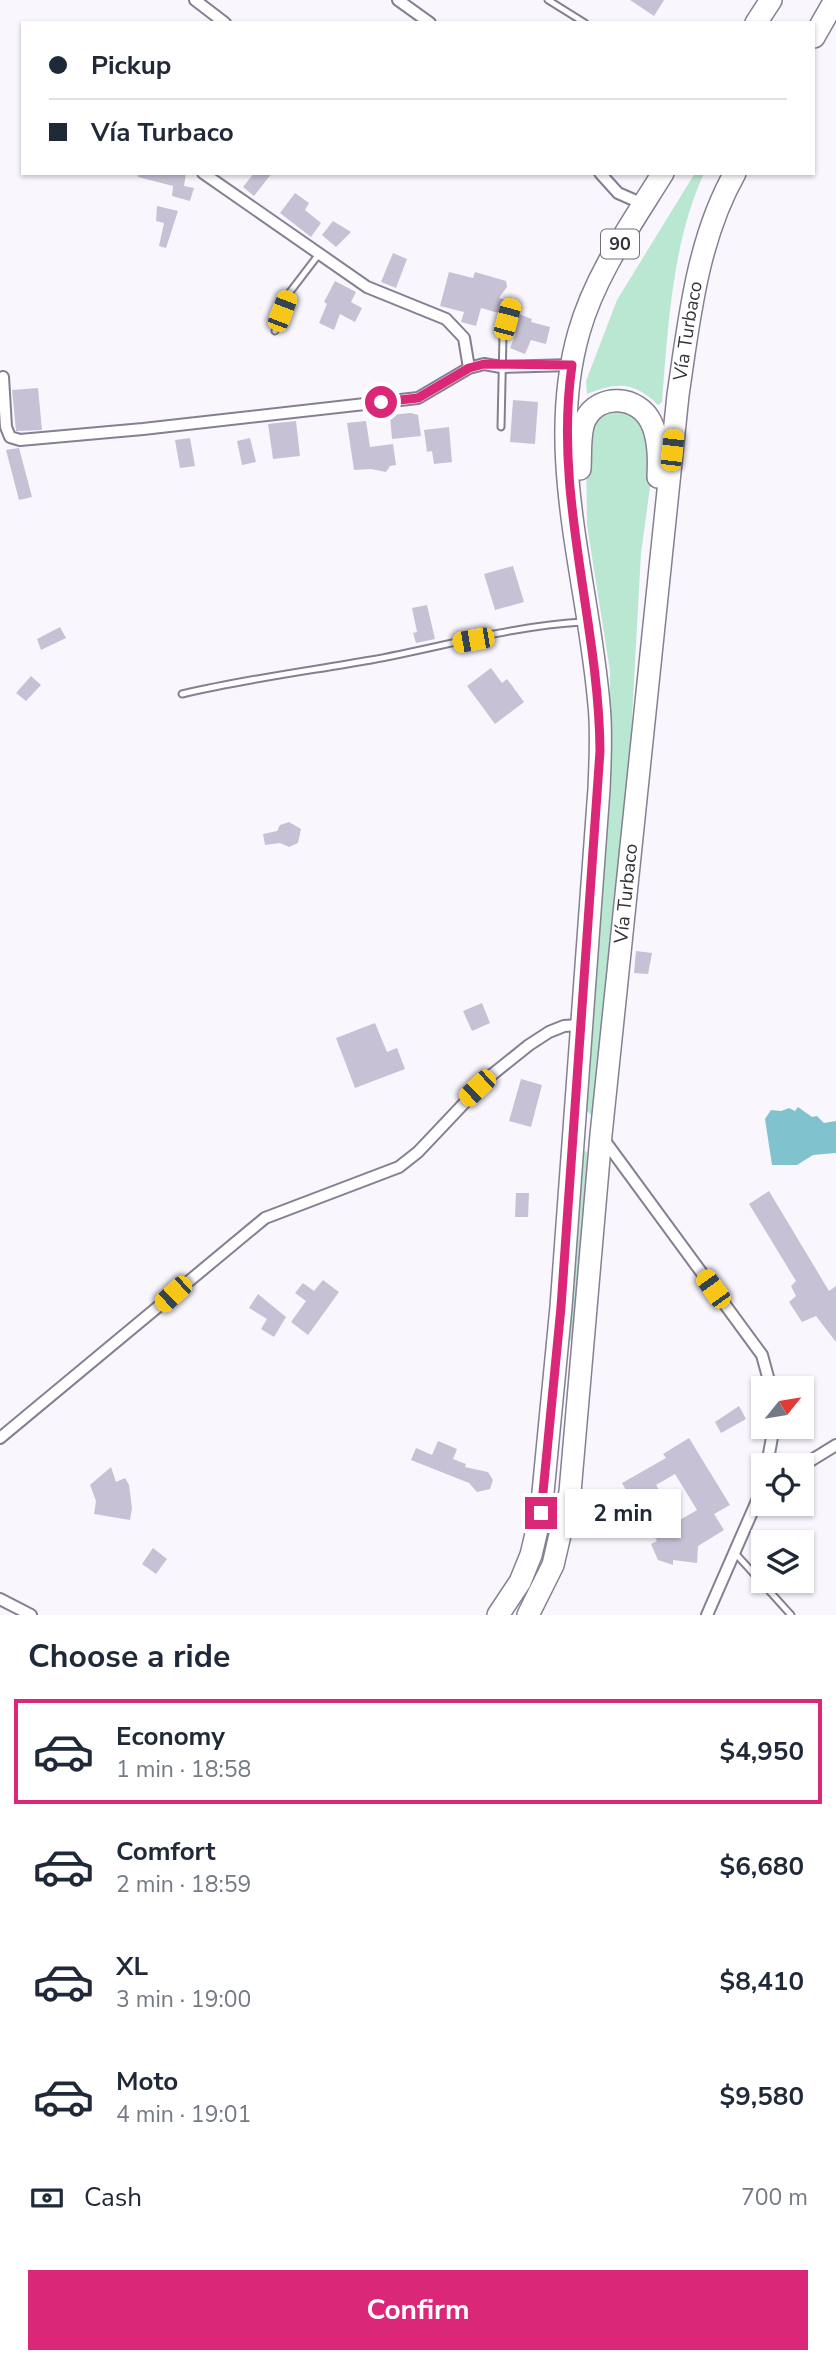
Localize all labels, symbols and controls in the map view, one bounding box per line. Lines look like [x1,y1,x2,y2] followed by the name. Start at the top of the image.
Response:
[91,48,171,83] text: Pickup
[91,115,234,150] text: Vía Turbaco
[601,230,639,258] road number: 90
[667,279,709,384] street label: Vía Turbaco
[265,288,300,334] car
[492,296,523,342] car
[365,386,397,418] route start
[660,428,685,472] car
[451,626,496,654] car
[608,842,644,946] street label: Vía Turbaco
[455,1066,500,1110] car
[693,1266,734,1312] car
[151,1272,196,1316] car
[751,1376,814,1438] north arrow
[751,1376,814,1593] map controls
[751,1453,814,1516] button: locate
[566,1488,681,1538] callout: 2 min
[525,1497,557,1529] route end
[593,1498,653,1529] text: 2 min
[751,1530,814,1593] button: layers
[28,1635,230,1678] text: Choose a ride
[116,1719,225,1754] text: Economy
[32,1720,95,1783] icon: car
[720,1734,804,1769] text: $4,950
[116,1754,251,1785] text: 1 min · 18:58
[116,1834,216,1869] text: Comfort
[32,1835,95,1898] icon: car
[720,1849,804,1884] text: $6,680
[116,1869,251,1900] text: 2 min · 18:59
[116,1949,148,1984] text: XL
[32,1950,95,2013] icon: car
[720,1964,804,1999] text: $8,410
[116,1984,251,2015] text: 3 min · 19:00
[116,2064,178,2099] text: Moto
[32,2065,95,2128] icon: car
[720,2079,804,2114] text: $9,580
[116,2099,251,2130] text: 4 min · 19:01
[28,2179,66,2217] icon: cash
[84,2180,142,2215] text: Cash
[741,2182,808,2213] text: 700 m
[28,2270,808,2350] button: Confirm

